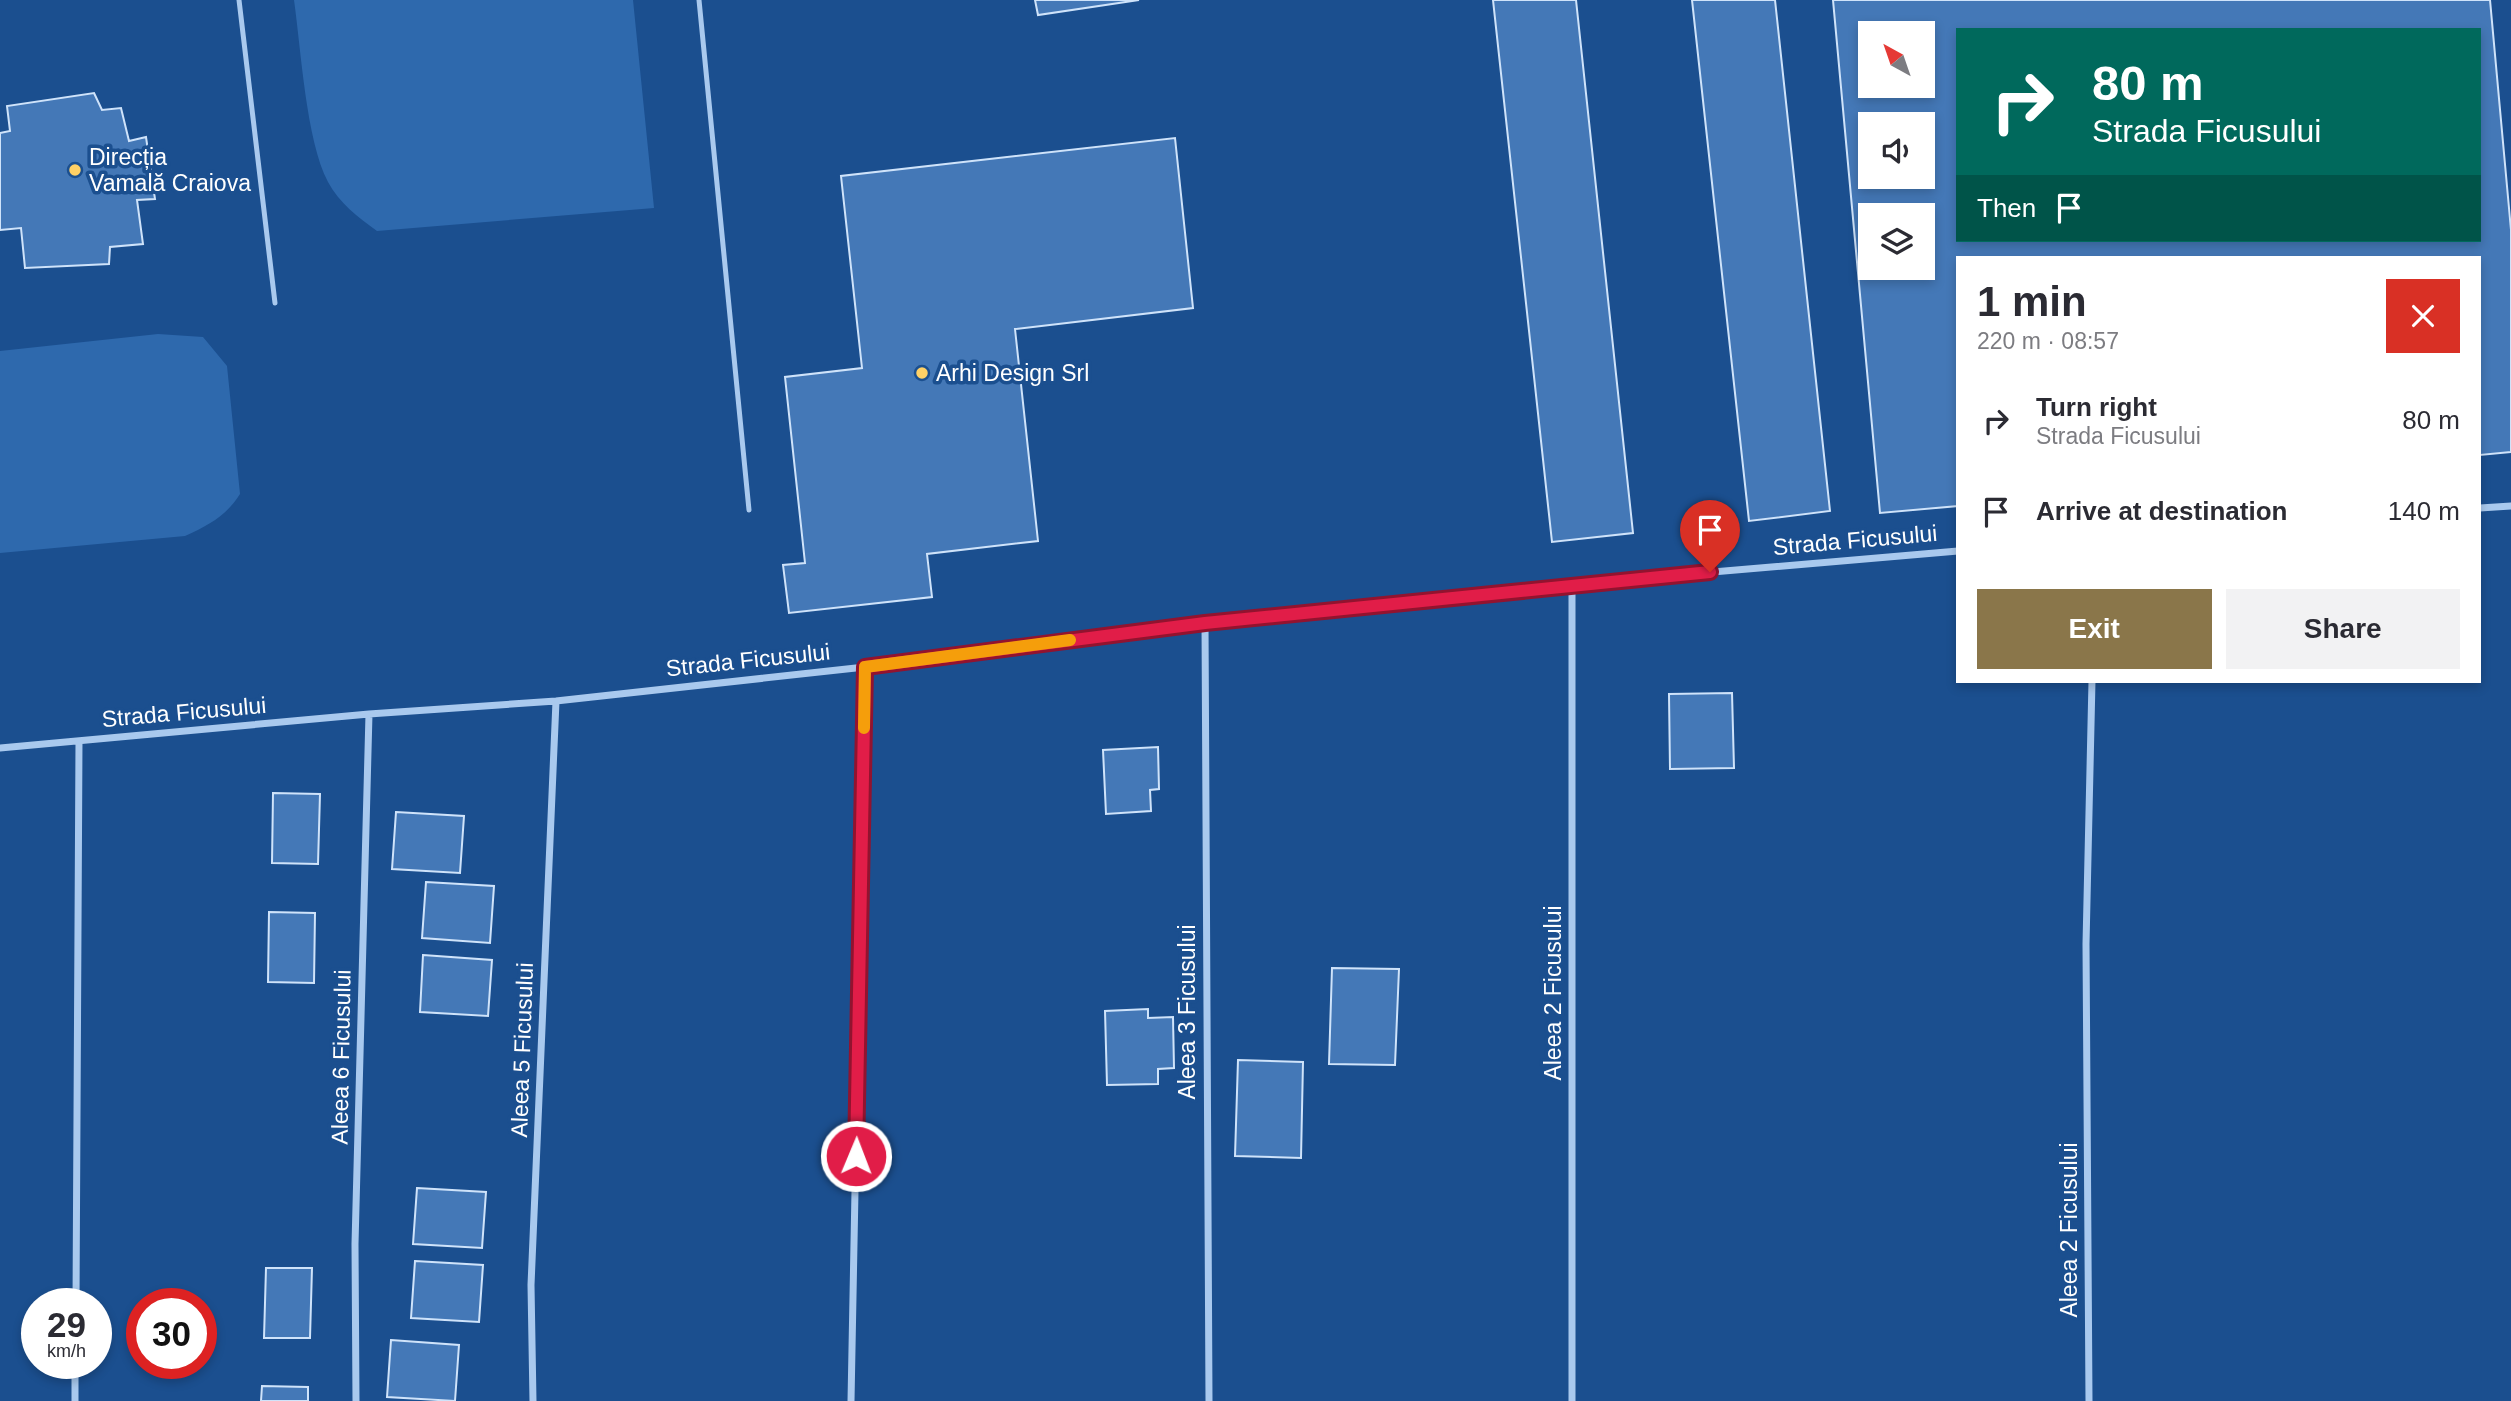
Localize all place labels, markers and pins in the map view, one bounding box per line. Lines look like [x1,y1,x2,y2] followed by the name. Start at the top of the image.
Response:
[89,144,251,196] place label: Direcția Vamală Craiova
[67,162,83,178] marker: Direcția Vamală Craiova
[936,360,1089,386] place label: Arhi Design Srl
[914,365,930,381] marker: Arhi Design Srl
[1680,500,1740,572] pin

